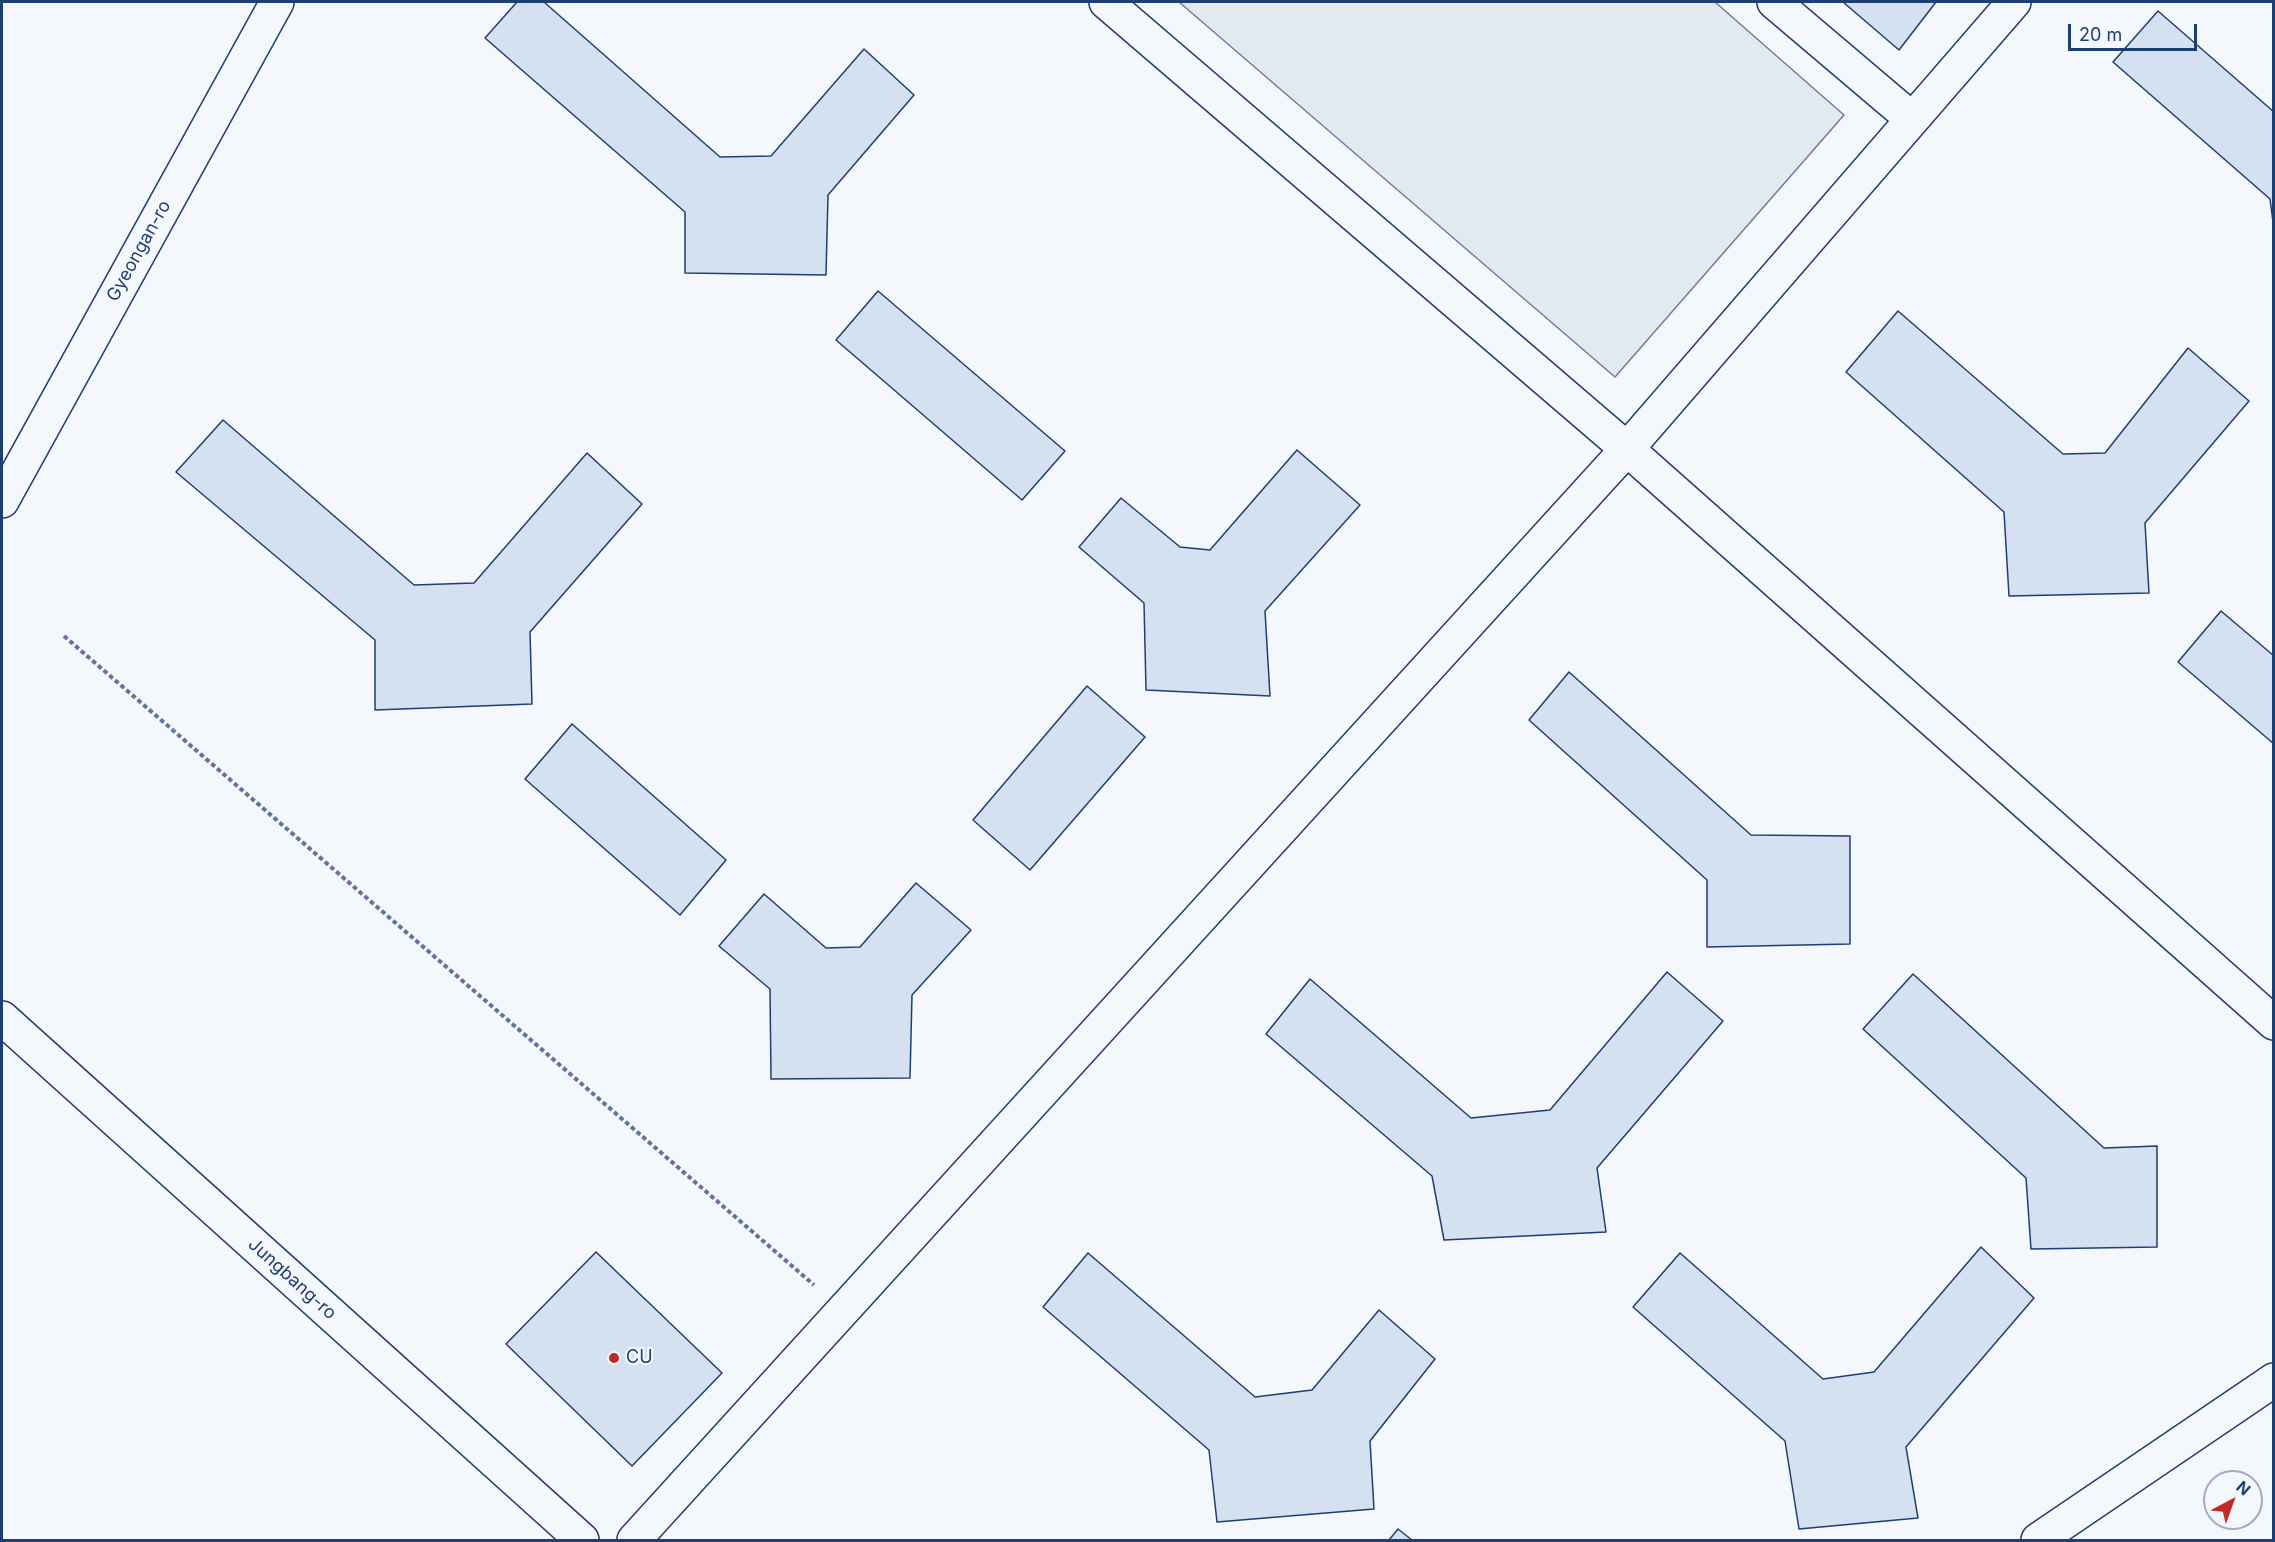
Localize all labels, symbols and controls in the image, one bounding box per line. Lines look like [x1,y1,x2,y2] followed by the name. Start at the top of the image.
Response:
[2071,12,2200,50] scale bar
[2079,24,2122,45] text: 20 m
[102,197,176,305] street label: Gyeongan-ro
[243,1234,341,1324] street label: Jungbang-ro
[626,1347,653,1369] place label: CU
[607,1351,621,1365] marker: CU
[2203,1470,2263,1530] north arrow
[2232,1476,2255,1499] text: N

